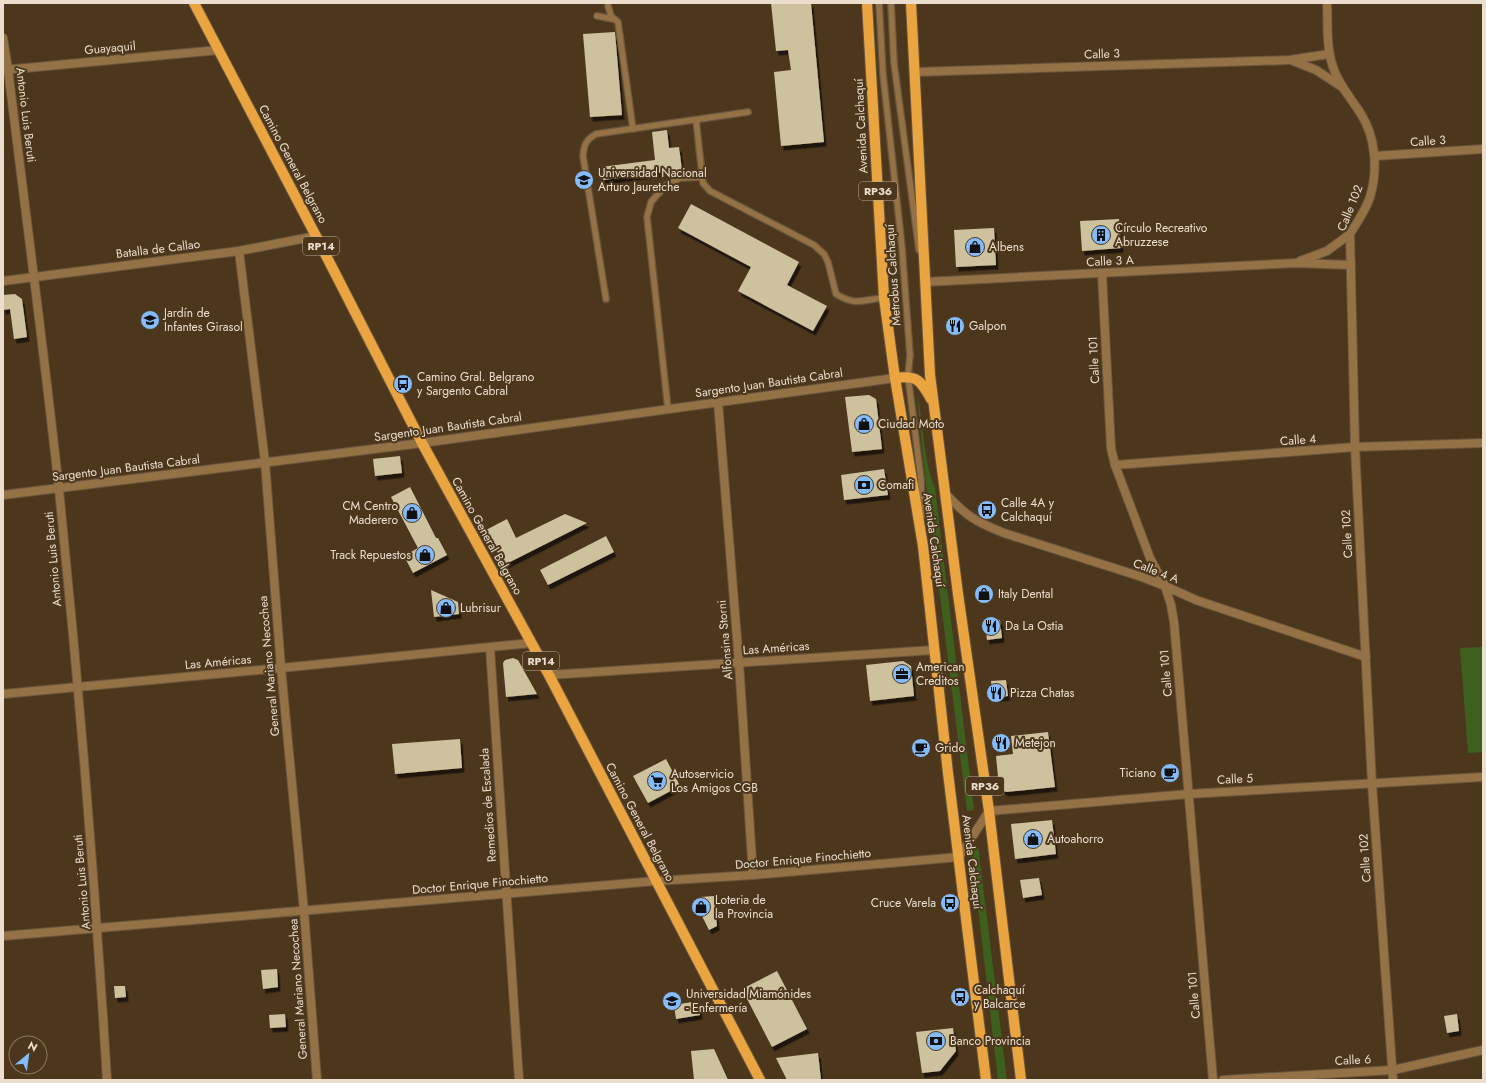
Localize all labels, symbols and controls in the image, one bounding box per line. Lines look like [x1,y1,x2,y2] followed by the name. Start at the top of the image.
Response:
[84,37,136,59] street label: Guayaquil
[1084,44,1121,64] street label: Calle 3
[11,66,41,164] street label: Antonio Luis Beruti
[849,77,872,174] street label: Avenida Calchaquí
[254,101,332,227] street label: Camino General Belgrano
[1409,131,1447,151] street label: Calle 3
[598,164,707,196] place label: Universidad Nacional Arturo Jauretche
[573,169,595,191] school or university icon: Universidad Nacional Arturo Jauretche
[859,182,897,200] road number: RP36
[1333,182,1368,234] street label: Calle 102
[1115,219,1208,251] place label: Círculo Recreativo Abruzzese
[880,223,906,326] street label: Metrobus Calchaquí
[1090,224,1112,246] building icon: Círculo Recreativo Abruzzese
[115,235,201,263] street label: Batalla de Callao
[964,236,986,258] shop icon: Albens
[303,237,339,255] road number: RP14
[989,238,1024,256] place label: Albens
[1086,251,1134,271] street label: Calle 3 A
[162,304,243,336] place label: Jardín de Infantes Girasol
[139,309,161,331] school or university icon: Jardín de Infantes Girasol
[944,315,966,337] restaurant icon: Galpon
[969,317,1007,335] place label: Galpon
[1084,336,1104,384] street label: Calle 101
[694,364,844,402] street label: Sargento Juan Bautista Cabral
[417,368,535,400] place label: Camino Gral. Belgrano y Sargento Cabral
[392,373,414,395] bus stop icon: Camino Gral. Belgrano y Sargento Cabral
[373,408,523,446] street label: Sargento Juan Bautista Cabral
[853,413,875,435] shop icon: Ciudad Moto
[878,415,945,433] place label: Ciudad Moto
[1279,430,1317,450] street label: Calle 4
[51,450,201,486] street label: Sargento Juan Bautista Cabral
[447,474,527,599] street label: Camino General Belgrano
[853,474,875,496] bank icon: Comafi
[878,476,914,494] place label: Comafi
[918,492,950,589] street label: Avenida Calchaquí
[1001,494,1055,526] place label: Calle 4A y Calchaquí
[342,497,398,529] place label: CM Centro Maderero
[976,499,998,521] bus stop icon: Calle 4A y Calchaquí
[401,502,423,524] shop icon: CM Centro Maderero
[1337,509,1357,559] street label: Calle 102
[40,511,66,607] street label: Antonio Luis Beruti
[414,544,436,566] shop icon: Track Repuestos
[331,546,411,564] place label: Track Repuestos
[1130,554,1182,588] street label: Calle 4 A
[973,583,995,605] shop icon: Italy Dental
[998,585,1053,603] place label: Italy Dental
[254,595,284,737] street label: General Mariano Necochea
[435,597,457,619] shop icon: Lubrisur
[460,599,502,617] place label: Lubrisur
[713,599,737,681] street label: Alfonsina Storni
[980,615,1002,637] restaurant icon: Da La Ostia
[1005,617,1064,635] place label: Da La Ostia
[742,637,810,659] street label: Las Américas
[1155,649,1177,697] street label: Calle 101
[184,650,252,674] street label: Las Américas
[523,652,559,670] road number: RP14
[916,658,965,690] place label: American Creditos
[891,663,913,685] office icon: American Creditos
[985,682,1007,704] restaurant icon: Pizza Chatas
[1010,684,1074,702] place label: Pizza Chatas
[990,732,1012,754] restaurant icon: Metejon
[1015,734,1056,752] place label: Metejon
[910,737,932,759] cafe icon: Grido
[935,739,965,757] place label: Grido
[475,747,501,863] street label: Remedios de Escalada
[601,759,679,885] street label: Camino General Belgrano
[1159,762,1181,784] cafe icon: Ticiano
[1120,764,1156,782] place label: Ticiano
[671,765,758,797] place label: Autoservicio Los Amigos CGB
[1217,769,1254,789] street label: Calle 5
[646,770,668,792] supermarket icon: Autoservicio Los Amigos CGB
[966,777,1004,795] road number: RP36
[957,814,987,911] street label: Avenida Calchaquí
[1022,828,1044,850] shop icon: Autoahorro
[1047,830,1104,848] place label: Autoahorro
[1354,833,1376,883] street label: Calle 102
[69,834,95,930] street label: Antonio Luis Beruti
[734,844,872,874] street label: Doctor Enrique Finochietto
[411,869,549,899] street label: Doctor Enrique Finochietto
[715,891,773,923] place label: Loteria de la Provincia
[939,892,961,914] bus stop icon: Cruce Varela
[871,894,936,912] place label: Cruce Varela
[690,896,712,918] shop icon: Loteria de la Provincia
[284,918,312,1060] street label: General Mariano Necochea
[1183,971,1205,1019] street label: Calle 101
[974,981,1026,1013] place label: Calchaquí y Balcarce
[686,985,811,1017] place label: Universidad Miamónides - Enfermería
[949,986,971,1008] bus stop icon: Calchaquí y Balcarce
[661,990,683,1012] school or university icon: Universidad Miamónides - Enfermería
[925,1030,947,1052] bank icon: Banco Provincia
[950,1032,1031,1050] place label: Banco Provincia
[8,1035,48,1075] north arrow
[25,1037,41,1055] text: N
[1334,1050,1372,1070] street label: Calle 6

